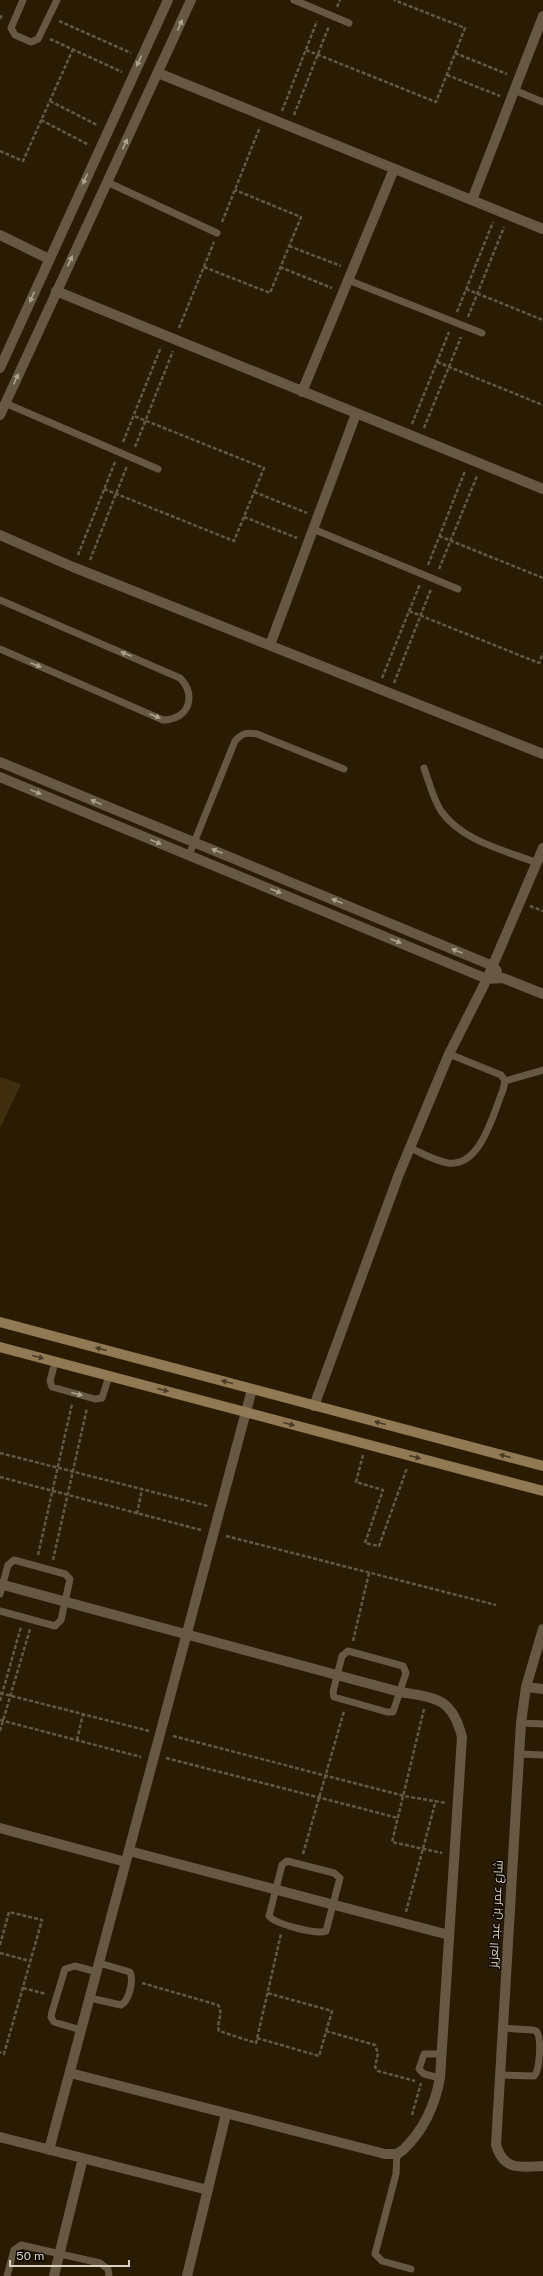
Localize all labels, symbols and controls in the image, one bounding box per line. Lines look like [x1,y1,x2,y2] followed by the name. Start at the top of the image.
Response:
[177,19,183,31] one-way arrow
[136,55,142,66] one-way arrow
[122,138,128,149] one-way arrow
[82,173,88,185] one-way arrow
[67,256,73,267] one-way arrow
[29,292,35,303] one-way arrow
[13,374,19,385] one-way arrow
[120,651,132,658] one-way arrow
[30,662,42,668] one-way arrow
[150,713,161,719] one-way arrow
[31,789,42,795] one-way arrow
[90,798,102,804] one-way arrow
[151,839,163,845] one-way arrow
[210,848,222,854] one-way arrow
[271,889,283,895] one-way arrow
[331,898,342,904] one-way arrow
[391,938,402,944] one-way arrow
[450,947,462,953] one-way arrow
[95,1346,107,1352] one-way arrow
[32,1354,44,1360] one-way arrow
[221,1379,233,1385] one-way arrow
[158,1387,170,1393] one-way arrow
[71,1391,83,1397] one-way arrow
[373,1420,385,1426] one-way arrow
[283,1421,295,1427] one-way arrow
[499,1453,512,1459] one-way arrow
[409,1454,421,1460] one-way arrow
[486,1860,507,1969] street label: شارع عمر بن عبد العزيز
[10,2242,129,2268] scale bar
[16,2249,44,2263] text: 50 m

